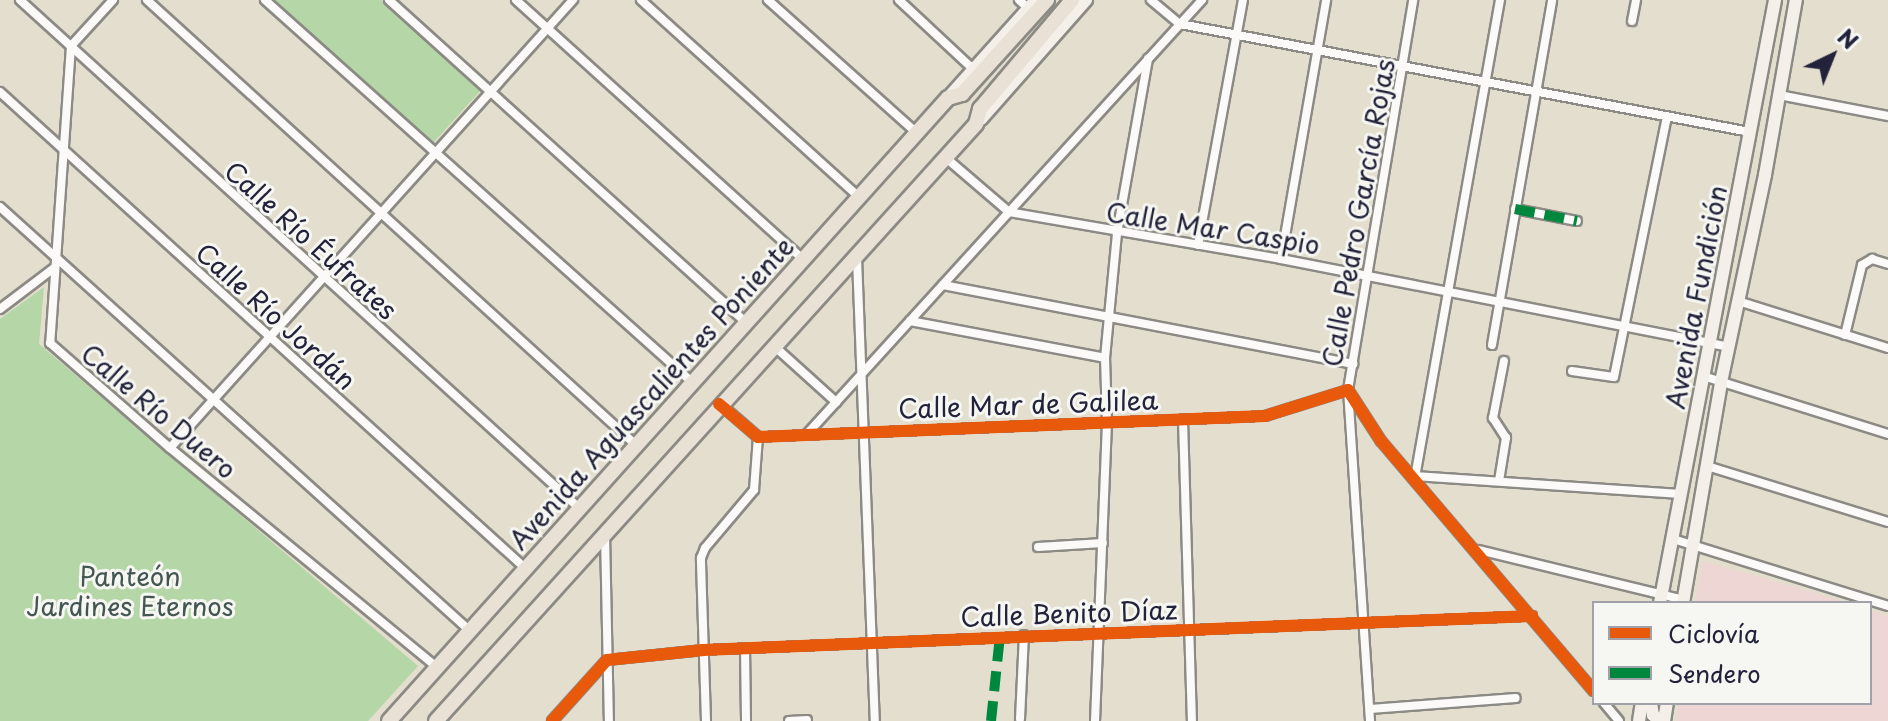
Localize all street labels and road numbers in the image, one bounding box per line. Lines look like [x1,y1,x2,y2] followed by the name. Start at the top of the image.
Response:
[1316,57,1400,369] street label: Calle Pedro García Rojas
[218,154,404,326] street label: Calle Río Éufrates
[1659,183,1733,411] street label: Avenida Fundición
[1103,196,1323,260] street label: Calle Mar Caspio
[502,230,800,556] street label: Avenida Aguascalientes Poniente
[188,235,364,397] street label: Calle Río Jordán
[74,336,244,486] street label: Calle Río Duero
[898,384,1158,424] street label: Calle Mar de Galilea
[959,594,1179,632] street label: Calle Benito Díaz

